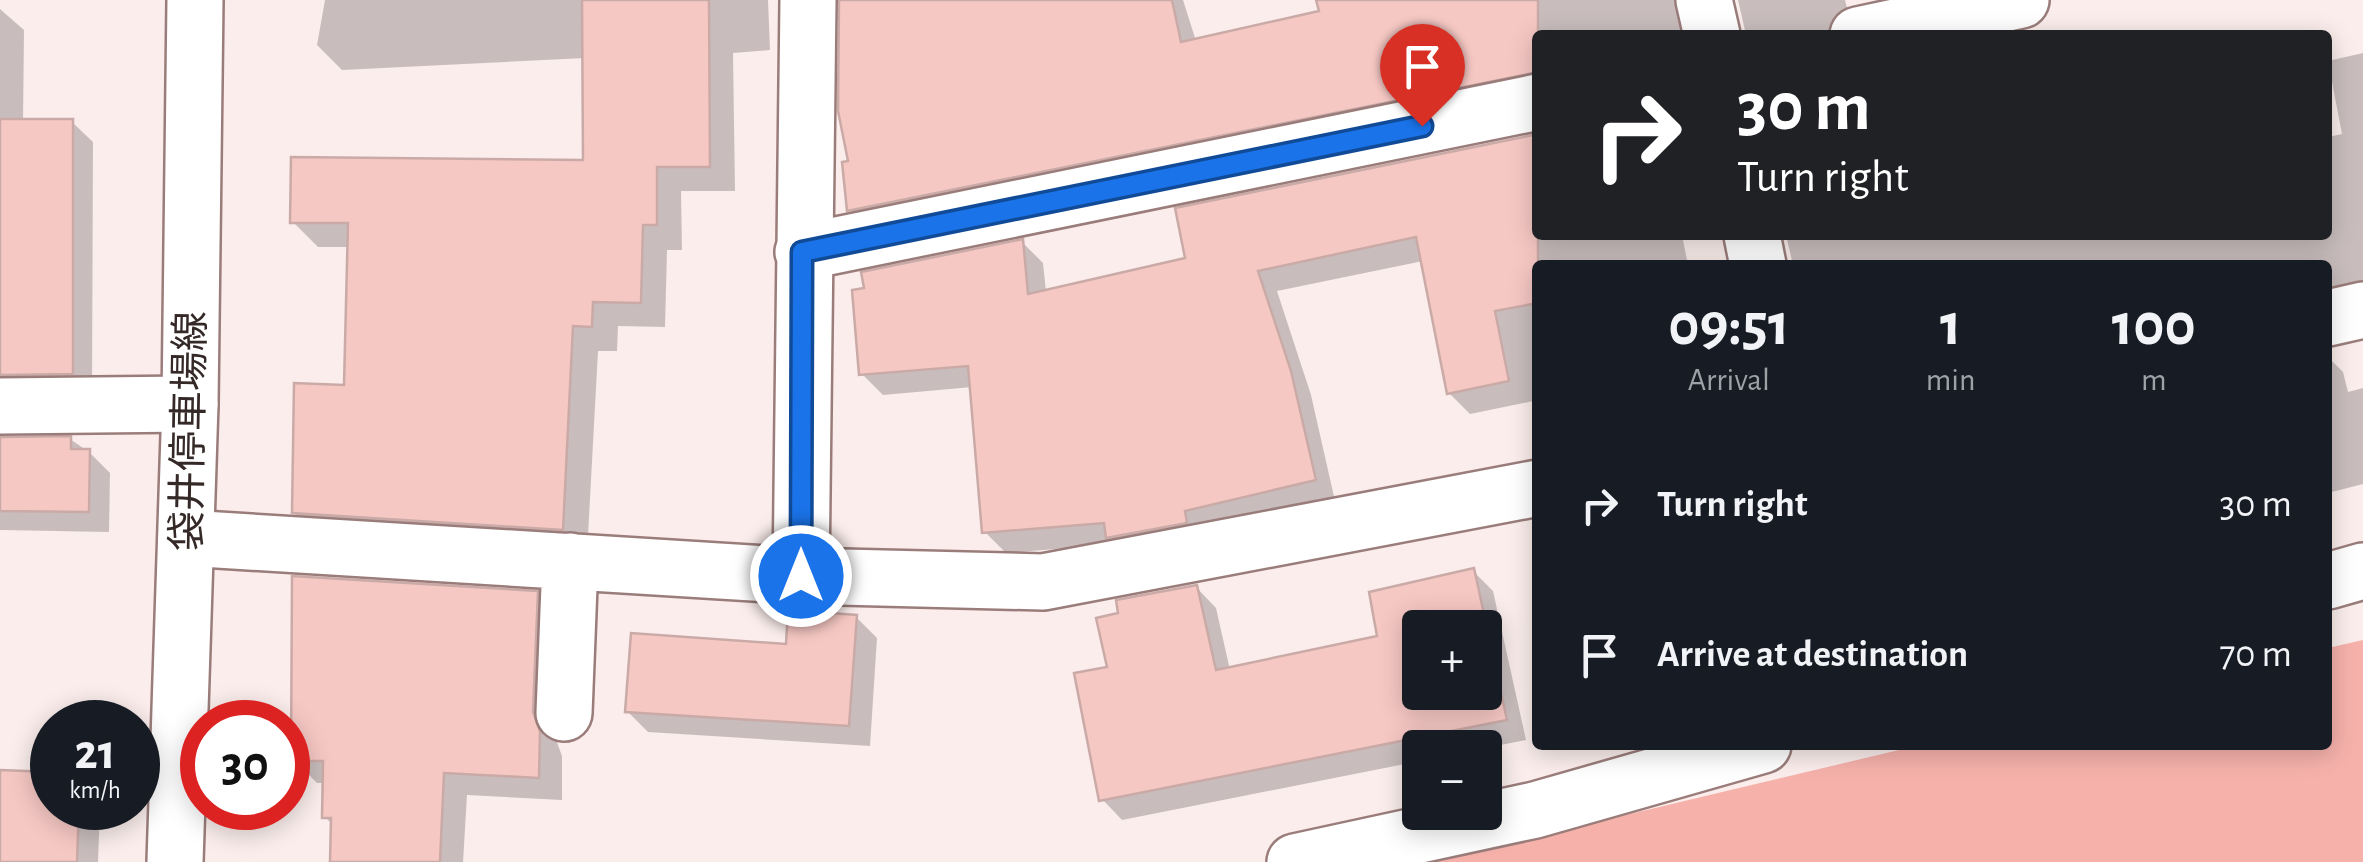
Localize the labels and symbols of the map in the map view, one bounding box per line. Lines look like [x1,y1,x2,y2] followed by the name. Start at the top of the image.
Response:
[1380,24,1465,127] pin
[166,311,212,551] street label: 袋井停車場線
[749,524,853,628] position arrow
[180,700,310,830] speed limit sign: 30

